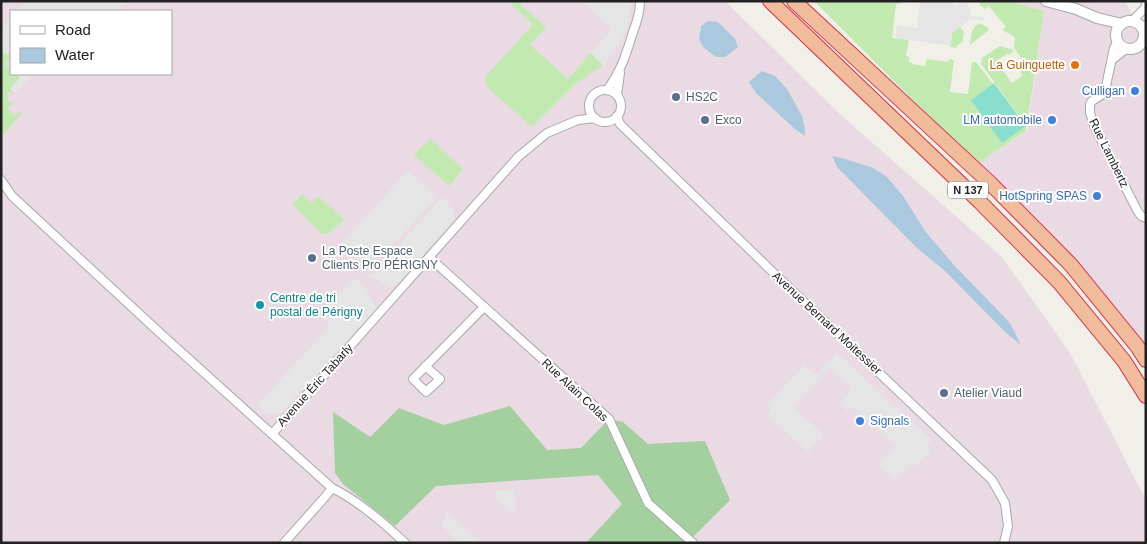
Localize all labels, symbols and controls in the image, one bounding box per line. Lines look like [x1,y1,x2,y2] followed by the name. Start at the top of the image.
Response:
[10,10,172,75] legend
[55,21,91,38] text: Road
[55,46,94,63] text: Water
[990,58,1065,72] place label: La Guinguette
[1069,59,1081,71] marker: La Guinguette
[1082,84,1125,98] place label: Culligan
[1129,85,1141,97] marker: Culligan
[686,90,718,104] place label: HS2C
[670,91,682,103] marker: HS2C
[715,113,742,127] place label: Exco
[963,113,1042,127] place label: LM automobile
[699,114,711,126] marker: Exco
[1046,114,1058,126] marker: LM automobile
[1086,116,1132,190] street label: Rue Lambertz
[948,182,988,198] road number: N 137
[999,189,1087,203] place label: HotSpring SPAS
[1091,190,1103,202] marker: HotSpring SPAS
[322,244,438,272] place label: La Poste Espace Clients Pro PÉRIGNY
[306,252,318,264] marker: La Poste Espace Clients Pro PÉRIGNY
[769,269,885,377] street label: Avenue Bernard Moitessier
[270,291,363,319] place label: Centre de tri postal de Périgny
[254,299,266,311] marker: Centre de tri postal de Périgny
[273,340,356,429] street label: Avenue Éric Tabarly
[539,356,611,424] street label: Rue Alain Colas
[954,386,1022,400] place label: Atelier Viaud
[938,387,950,399] marker: Atelier Viaud
[870,414,909,428] place label: Signals
[854,415,866,427] marker: Signals

